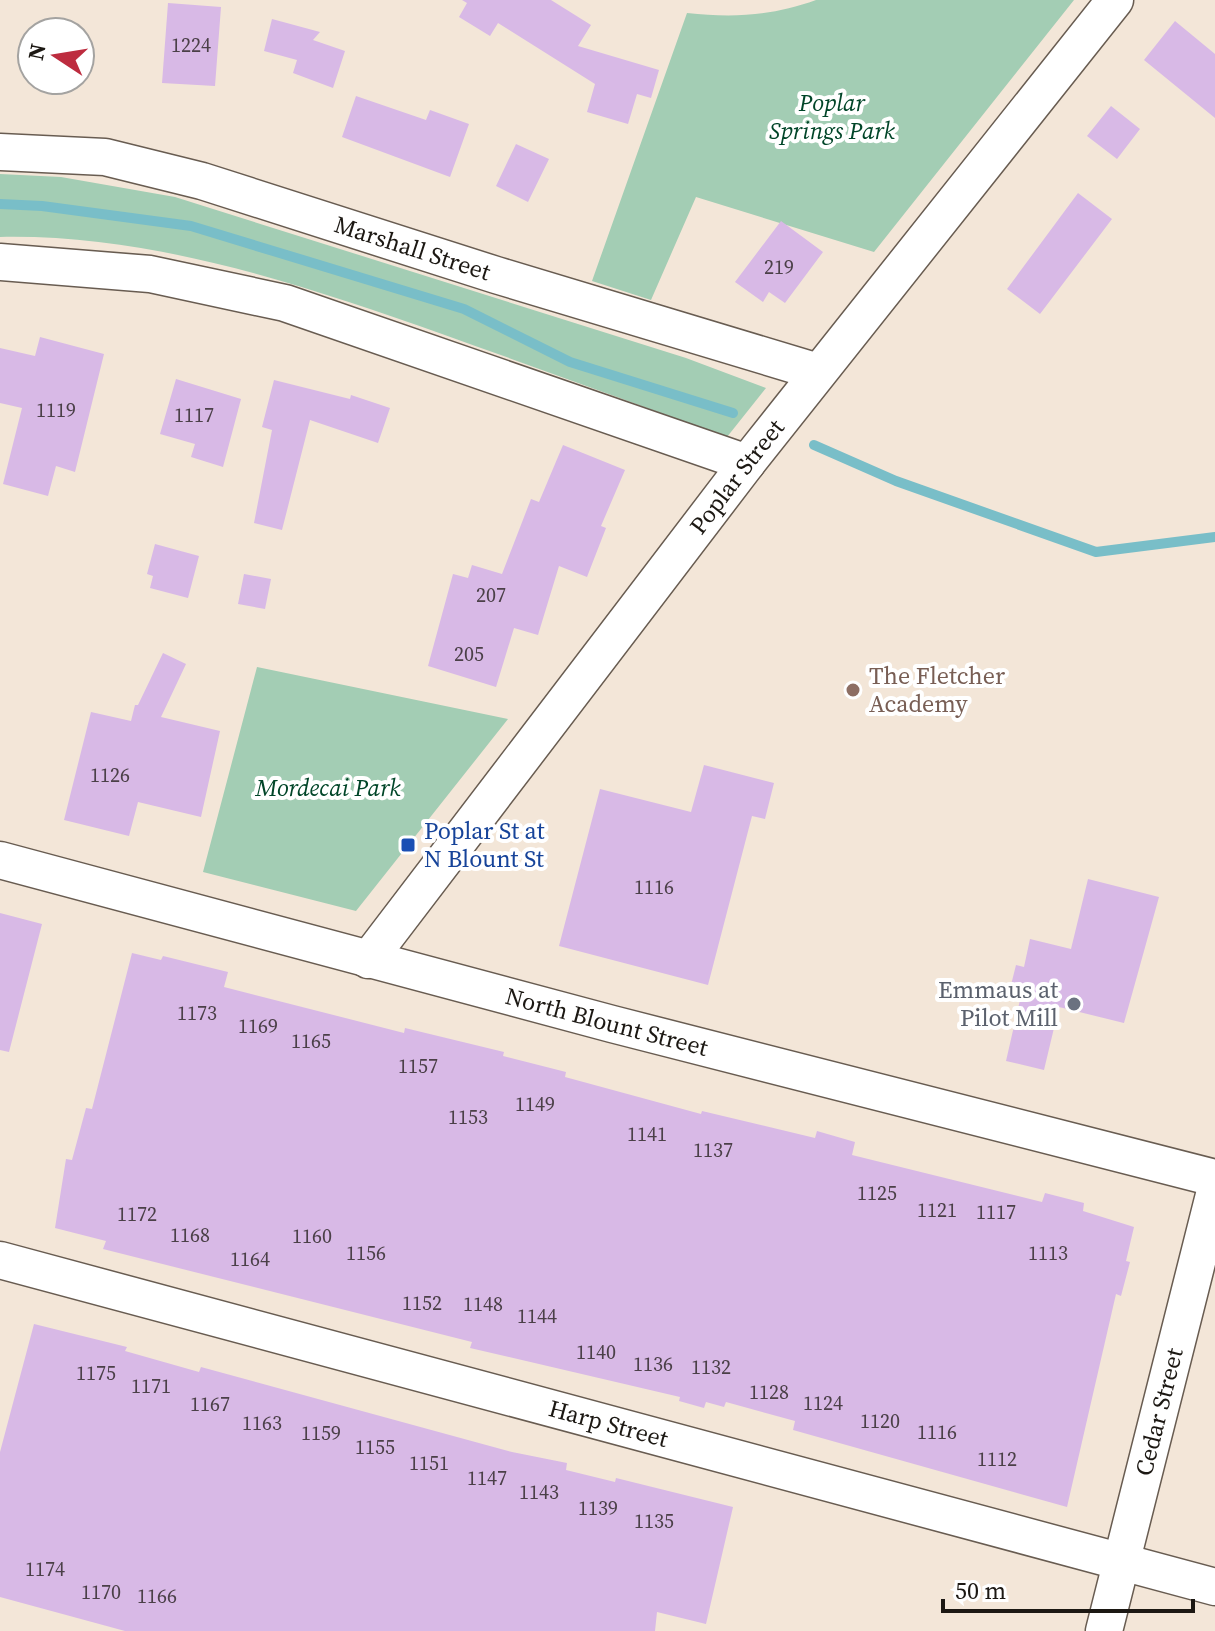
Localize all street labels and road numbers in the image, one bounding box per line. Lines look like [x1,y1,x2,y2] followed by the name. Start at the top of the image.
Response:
[330,207,495,288] street label: Marshall Street
[682,412,792,541] street label: Poplar Street
[502,979,712,1064] street label: North Blount Street
[1127,1344,1191,1479] street label: Cedar Street
[545,1391,672,1455] street label: Harp Street

